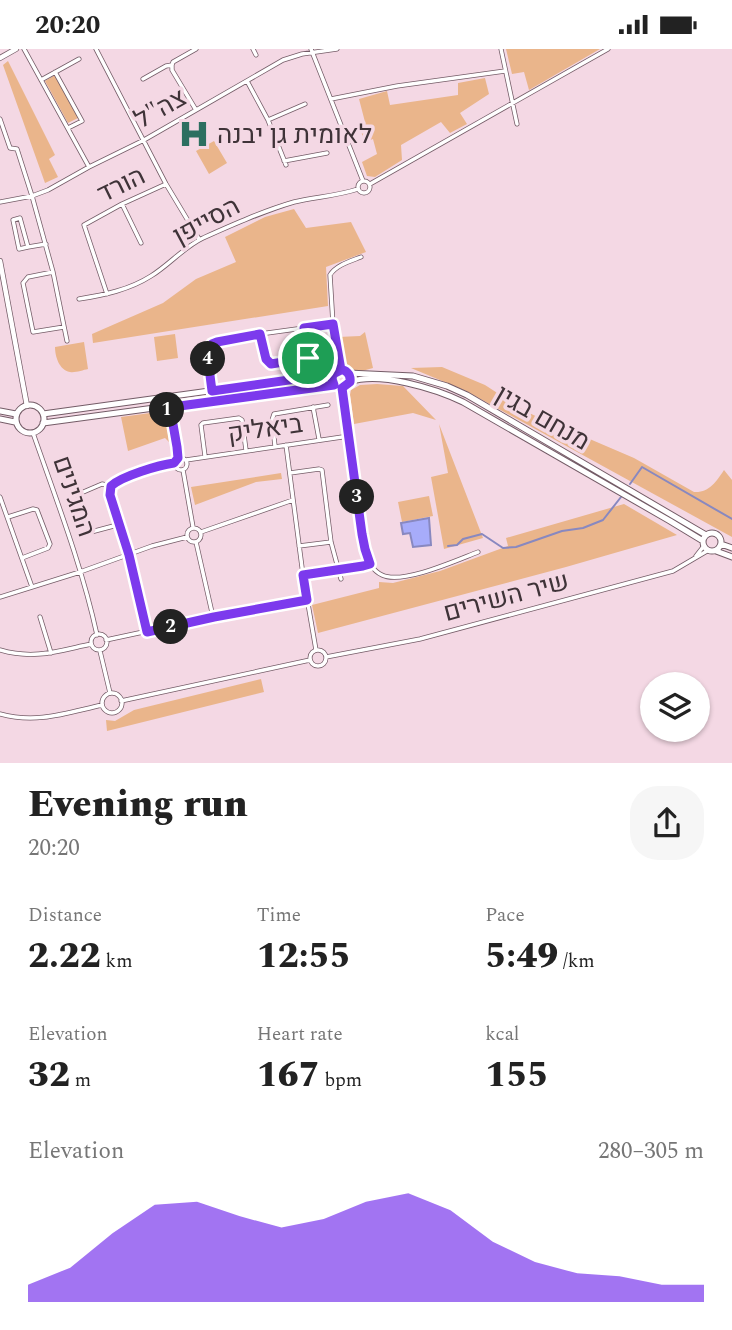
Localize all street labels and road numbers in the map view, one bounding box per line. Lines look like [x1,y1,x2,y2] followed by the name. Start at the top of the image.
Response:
[127,78,194,140] street label: צה"ל
[91,156,152,214] street label: הורד
[166,186,247,255] street label: הסייפן
[488,375,597,461] street label: מנחם בגין
[225,404,306,454] street label: ביאליק
[42,450,107,542] street label: המגינים
[439,561,574,633] street label: שיר השירים

